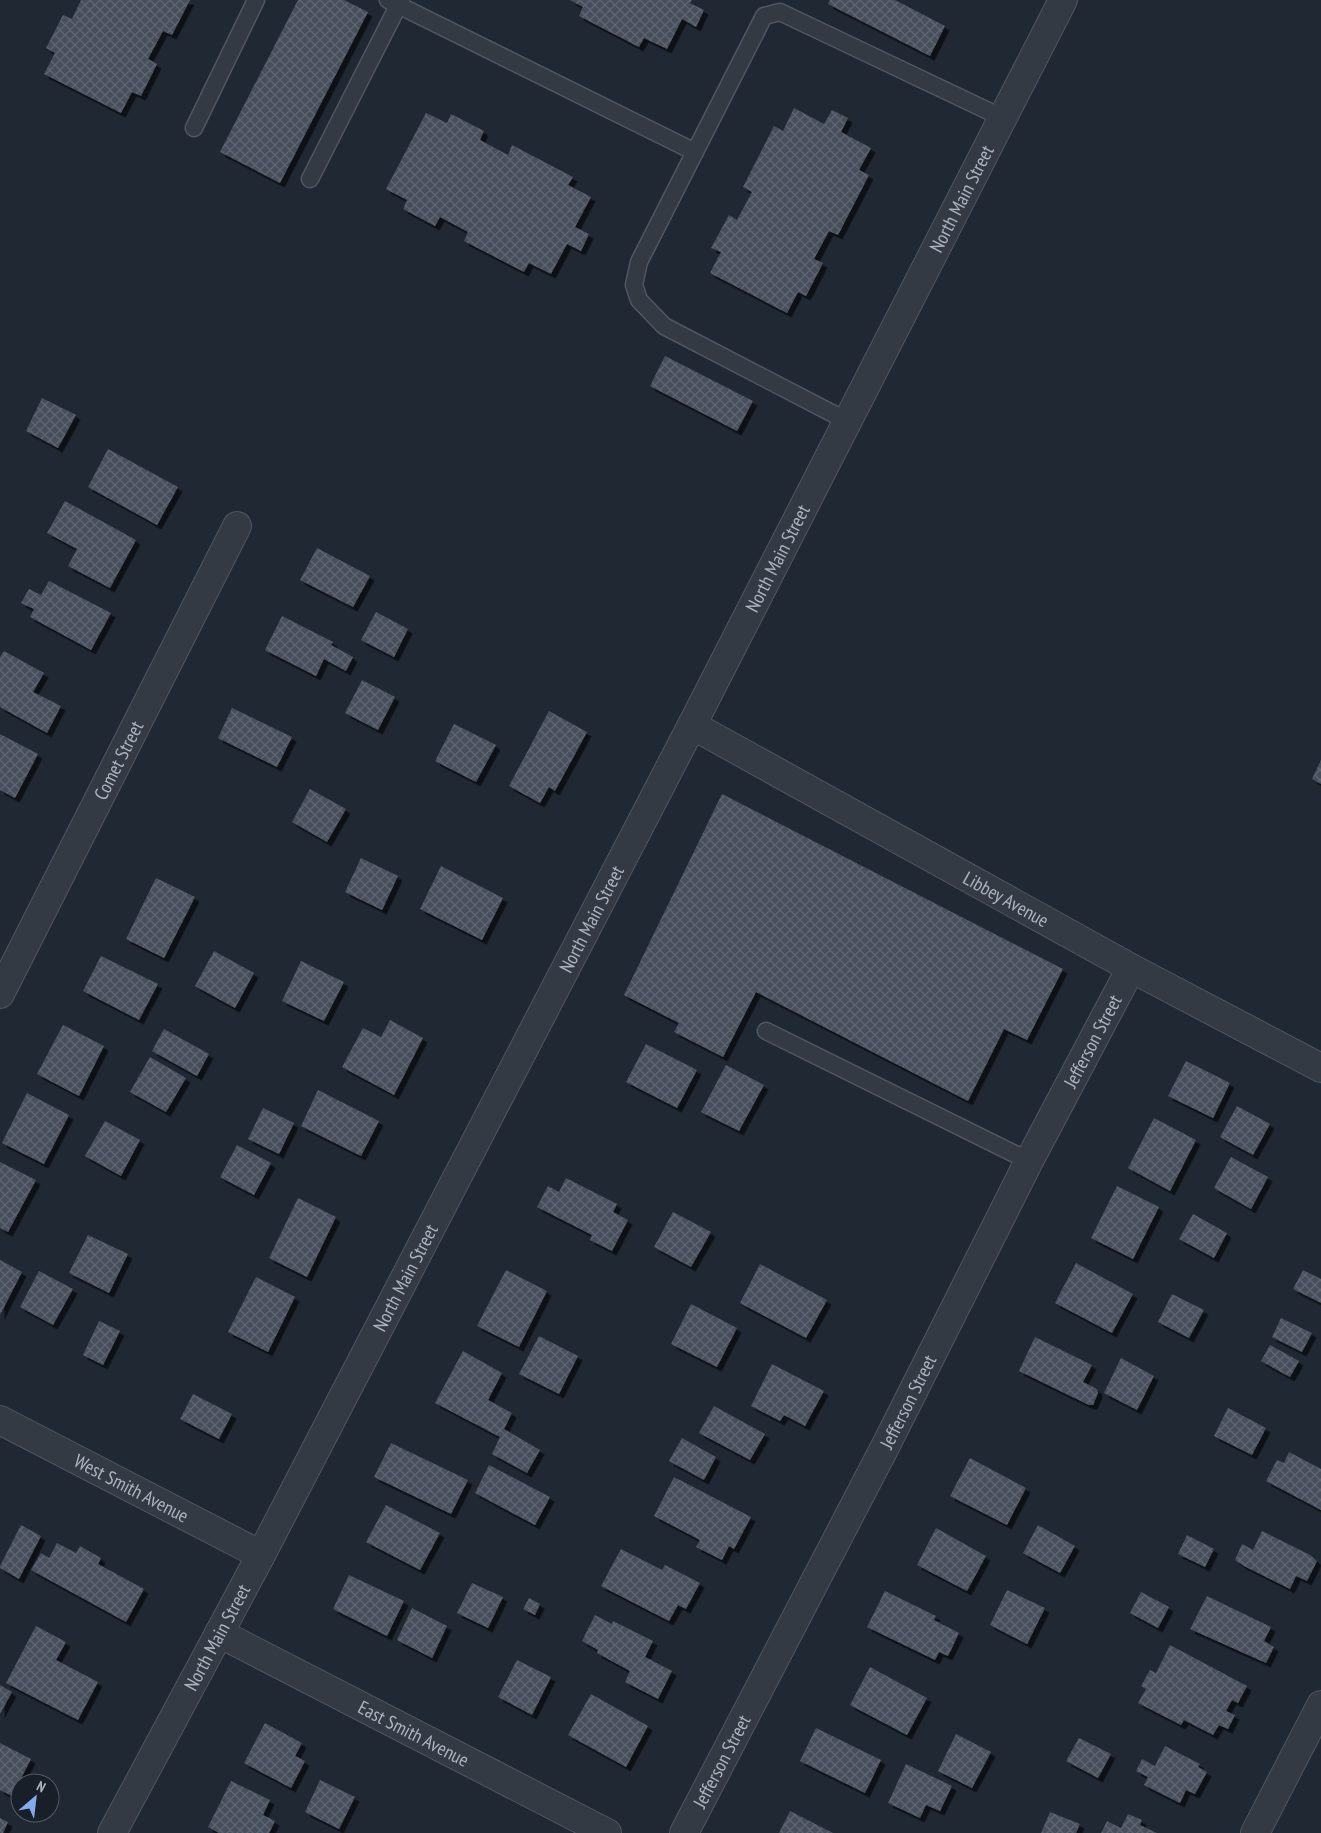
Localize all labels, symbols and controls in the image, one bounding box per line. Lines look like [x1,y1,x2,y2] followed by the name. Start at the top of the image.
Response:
[924,140,999,256] street label: North Main Street
[740,500,815,616] street label: North Main Street
[88,716,149,804] street label: Comet Street
[554,861,629,977] street label: North Main Street
[959,866,1053,932] street label: Libbey Avenue
[1058,990,1127,1093] street label: Jefferson Street
[367,1219,443,1335] street label: North Main Street
[874,1350,942,1453] street label: Jefferson Street
[70,1449,193,1528] street label: West Smith Avenue
[179,1579,256,1695] street label: North Main Street
[354,1695,473,1772] street label: East Smith Avenue
[687,1710,756,1813] street label: Jefferson Street
[10,1773,60,1823] north arrow
[34,1777,49,1796] text: N

